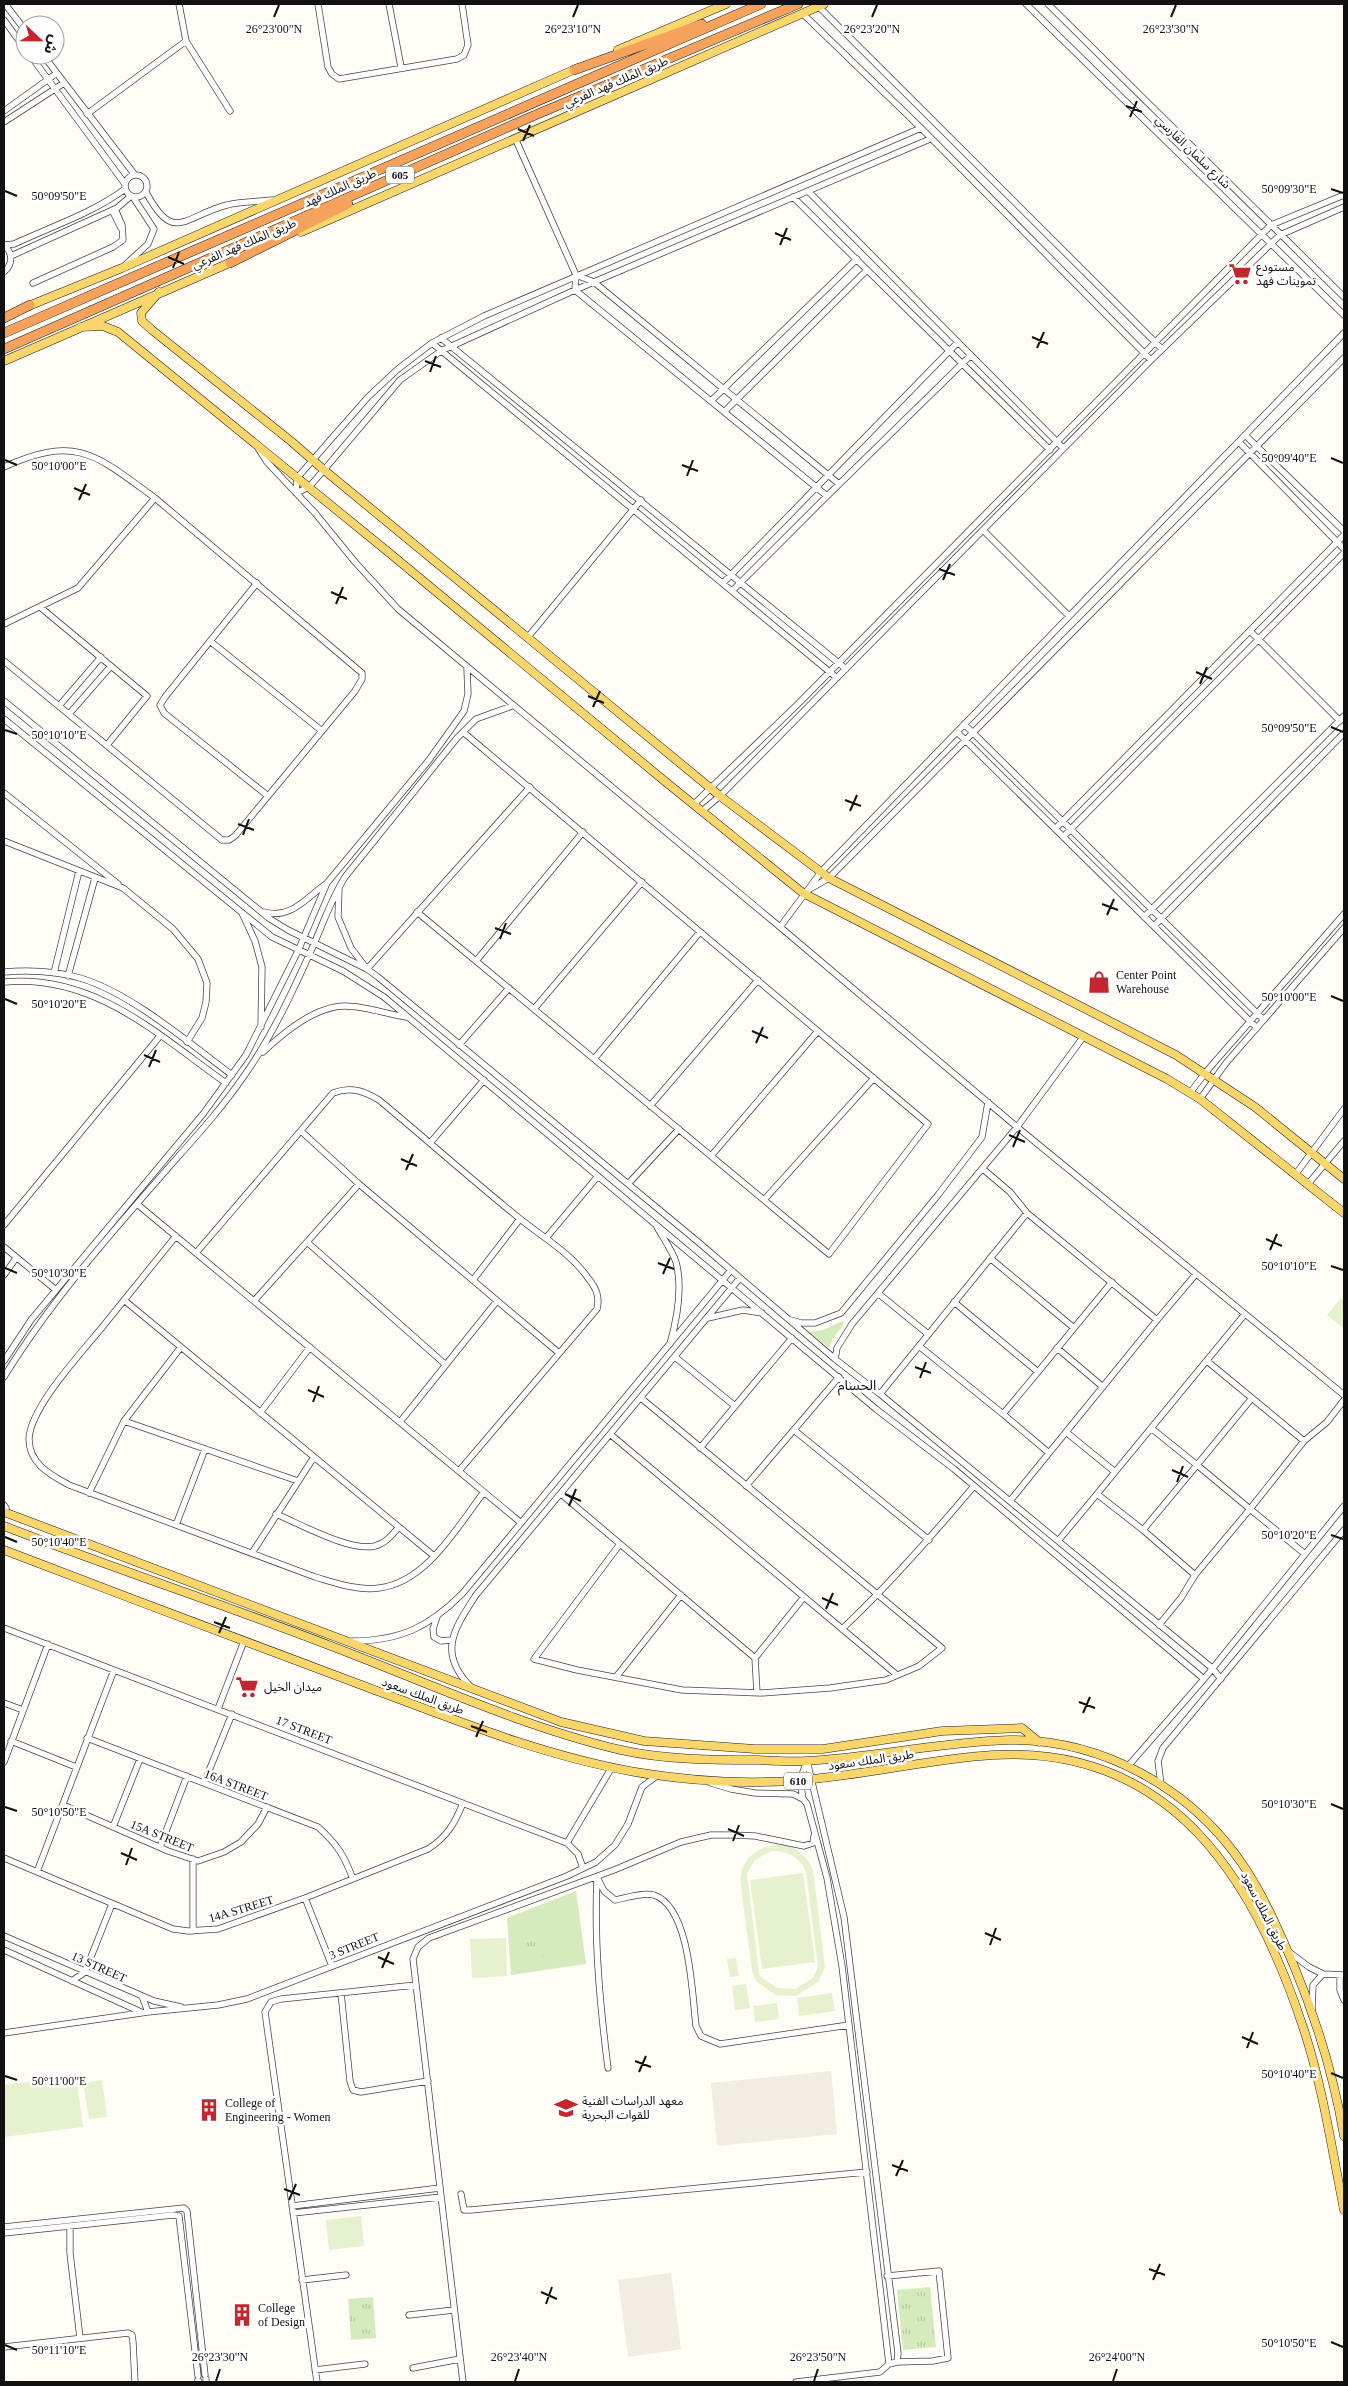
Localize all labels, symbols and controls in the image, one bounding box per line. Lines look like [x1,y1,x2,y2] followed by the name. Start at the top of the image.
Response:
[15,15,65,65] north arrow
[246,22,303,36] text: 26°23'00"N
[545,22,602,36] text: 26°23'10"N
[844,22,901,36] text: 26°23'20"N
[1143,22,1200,36] text: 26°23'30"N
[41,33,62,56] text: ش
[562,54,671,113] street label: طريق الملك فهد الفرعي
[1151,113,1233,193] street label: شارع سلمان الفارسي
[302,166,379,211] street label: طريق الملك فهد
[386,166,414,184] road number: 605
[1261,182,1317,196] text: 50°09'30"E
[31,189,87,203] text: 50°09'50"E
[190,216,299,275] street label: طريق الملك فهد الفرعي
[1256,260,1317,288] place label: مستودع تموينات فهد
[1227,261,1253,287] supermarket icon: مستودع تموينات فهد
[1261,451,1317,465] text: 50°09'40"E
[31,459,87,473] text: 50°10'00"E
[1261,721,1317,735] text: 50°09'50"E
[31,728,87,742] text: 50°10'10"E
[1116,968,1177,996] place label: Center Point Warehouse
[1086,969,1112,995] shop icon: Center Point Warehouse
[1261,990,1317,1004] text: 50°10'00"E
[31,997,87,1011] text: 50°10'20"E
[1261,1259,1317,1273] text: 50°10'10"E
[31,1266,87,1280] text: 50°10'30"E
[838,1378,876,1396] district label: الحسام
[1261,1528,1317,1542] text: 50°10'20"E
[31,1535,87,1549] text: 50°10'40"E
[234,1674,260,1700] supermarket icon: ميدان الخيل
[380,1675,466,1718] street label: طريق الملك سعود
[264,1680,322,1694] place label: ميدان الخيل
[274,1713,335,1747] street label: 17 STREET
[827,1747,915,1774] street label: طريق الملك سعود
[202,1766,270,1804] street label: 16A STREET
[784,1772,812,1790] road number: 610
[1261,1797,1317,1811] text: 50°10'30"E
[31,1805,87,1819] text: 50°10'50"E
[128,1817,196,1855] street label: 15A STREET
[1237,1869,1290,1953] street label: طريق الملك سعود
[207,1892,276,1925] street label: 14A STREET
[327,1929,382,1962] street label: 3 STREET
[69,1949,129,1986] street label: 13 STREET
[1261,2067,1317,2081] text: 50°10'40"E
[32,2074,86,2088] text: 50°11'00"E
[582,2094,684,2122] place label: معهد الدراسات الفنية للقوات البحرية
[553,2095,579,2121] school or university icon: معهد الدراسات الفنية للقوات البحرية
[225,2096,330,2124] place label: College of Engineering - Women
[196,2097,222,2123] building icon: College of Engineering - Women
[258,2301,305,2329] place label: College of Design
[229,2302,255,2328] building icon: College of Design
[1261,2336,1317,2350] text: 50°10'50"E
[32,2343,86,2357] text: 50°11'10"E
[192,2350,249,2364] text: 26°23'30"N
[491,2350,548,2364] text: 26°23'40"N
[790,2350,847,2364] text: 26°23'50"N
[1089,2350,1146,2364] text: 26°24'00"N

